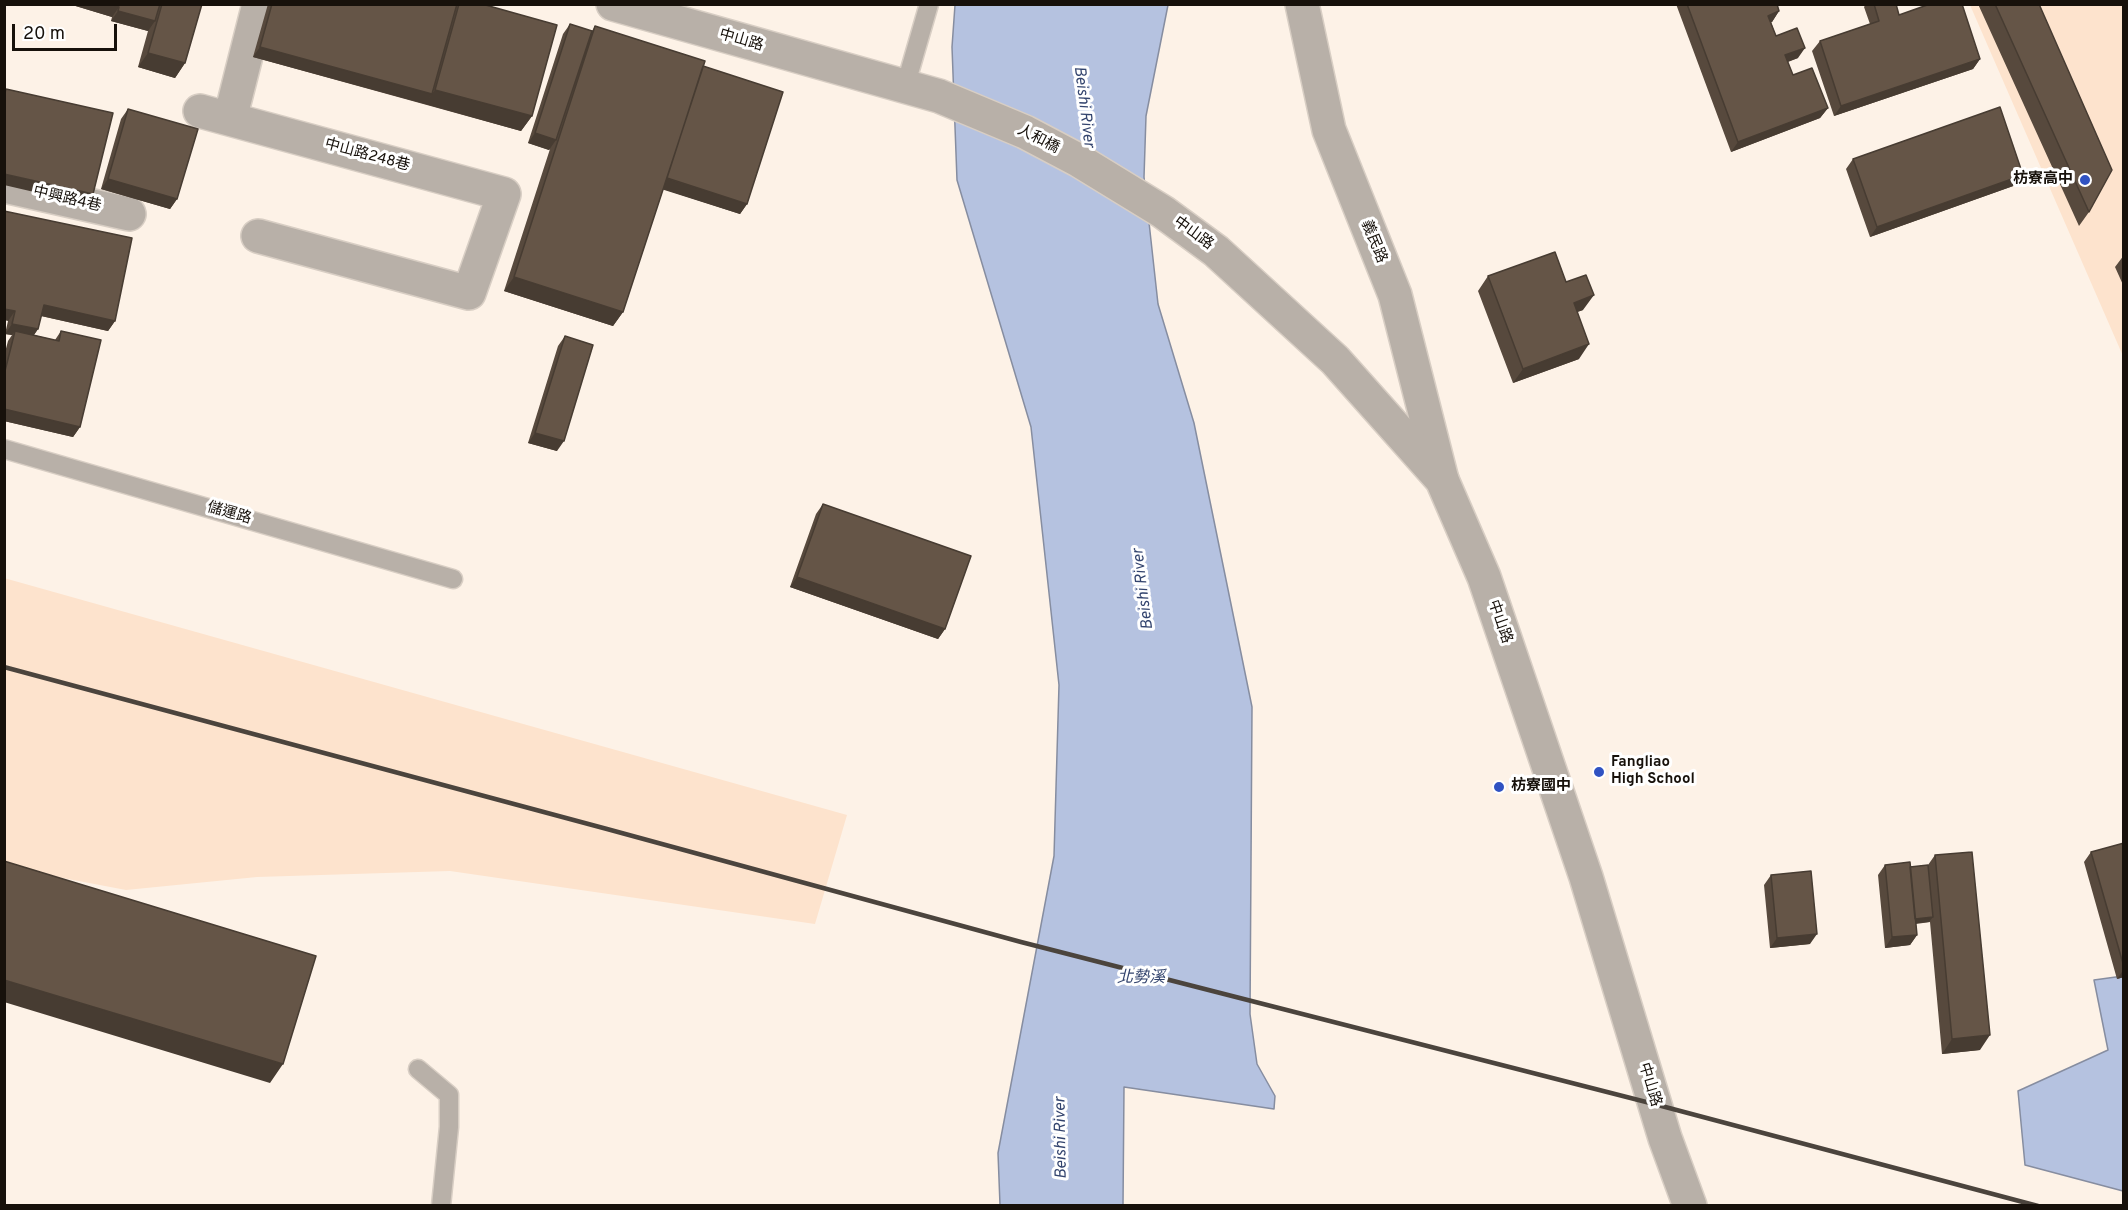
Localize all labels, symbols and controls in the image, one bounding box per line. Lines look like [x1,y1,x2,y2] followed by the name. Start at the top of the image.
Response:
[15,12,120,50] scale bar
[23,23,65,46] text: 20 m
[717,26,765,56] street label: 中山路
[1068,65,1098,149] water label: Beishi River
[1014,122,1062,158] street label: 人和橋
[322,136,412,176] street label: 中山路248巷
[2013,171,2073,189] place label: 枋寮高中
[2078,173,2092,187] marker: 枋寮高中
[31,183,103,217] street label: 中興路4巷
[1170,213,1216,255] street label: 中山路
[1356,218,1390,266] street label: 義民路
[205,499,253,529] street label: 儲運路
[1129,547,1159,631] water label: Beishi River
[1483,598,1515,646] street label: 中山路
[1611,754,1695,789] place label: Fangliao High School
[1592,765,1606,779] marker: Fangliao High School
[1511,778,1571,796] place label: 枋寮國中
[1492,780,1506,794] marker: 枋寮國中
[1117,969,1165,989] water label: 北勢溪
[1634,1061,1664,1109] street label: 中山路
[1052,1097,1072,1179] water label: Beishi River

